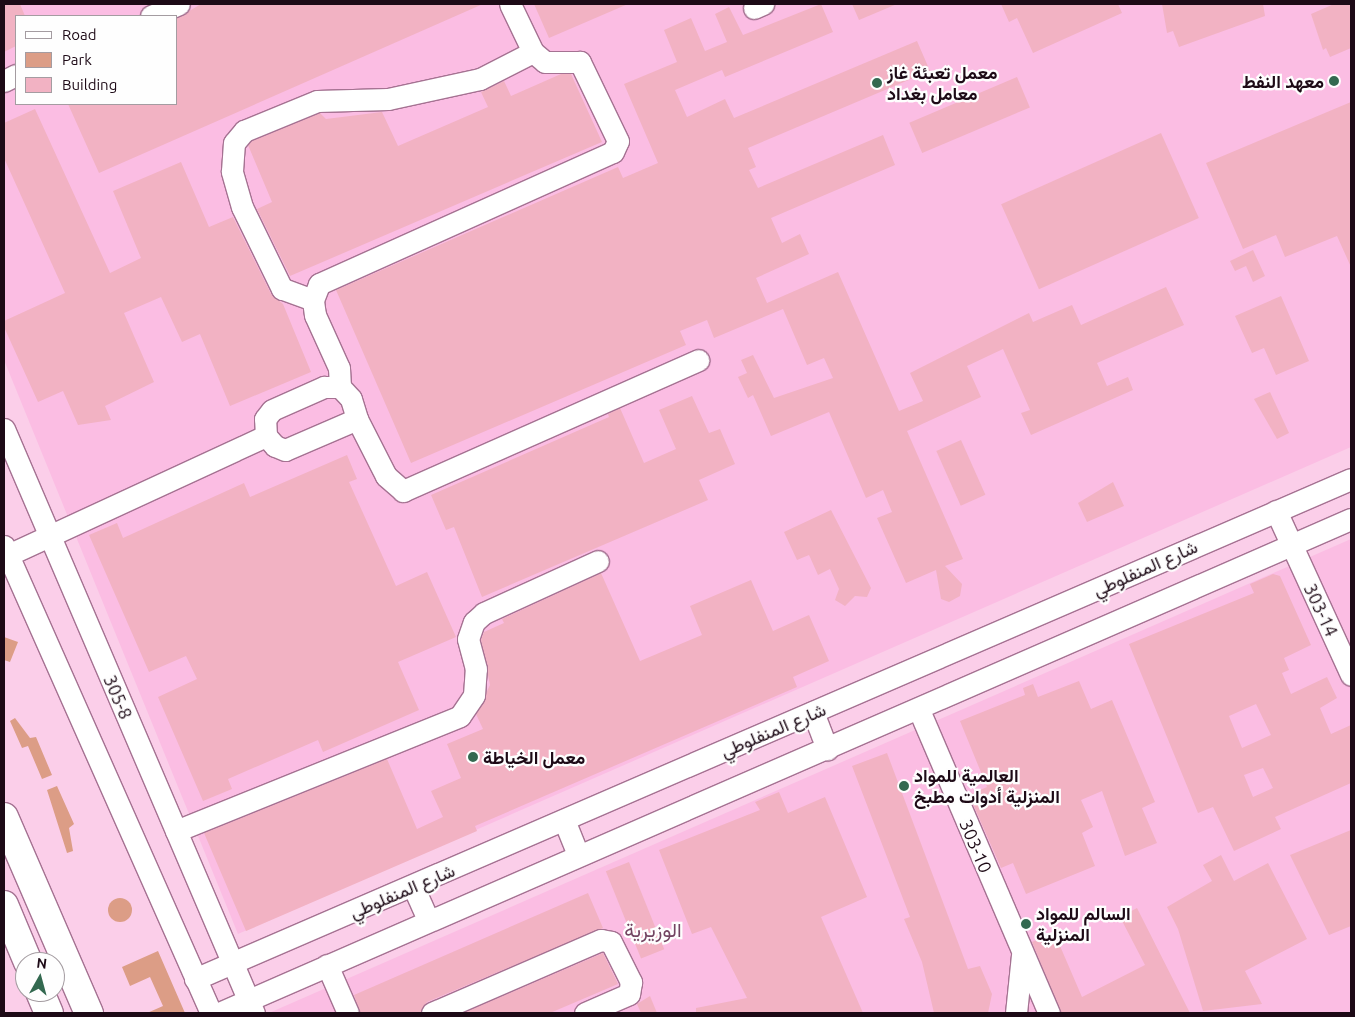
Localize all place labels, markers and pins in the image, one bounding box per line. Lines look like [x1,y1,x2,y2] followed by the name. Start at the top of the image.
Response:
[887,62,997,104] place label: معمل تعبئة غاز معامل بغداد
[1242,70,1324,92] place label: معهد النفط
[1328,75,1340,87] marker: معهد النفط
[871,77,883,89] marker: معمل تعبئة غاز معامل بغداد
[483,746,585,768] place label: معمل الخياطة
[467,751,479,763] marker: معمل الخياطة
[914,765,1060,808] place label: العالمية للمواد المنزلية أدوات مطبخ
[898,780,910,792] marker: العالمية للمواد المنزلية أدوات مطبخ
[1036,903,1131,946] place label: السالم للمواد المنزلية
[1020,918,1032,930] marker: السالم للمواد المنزلية

